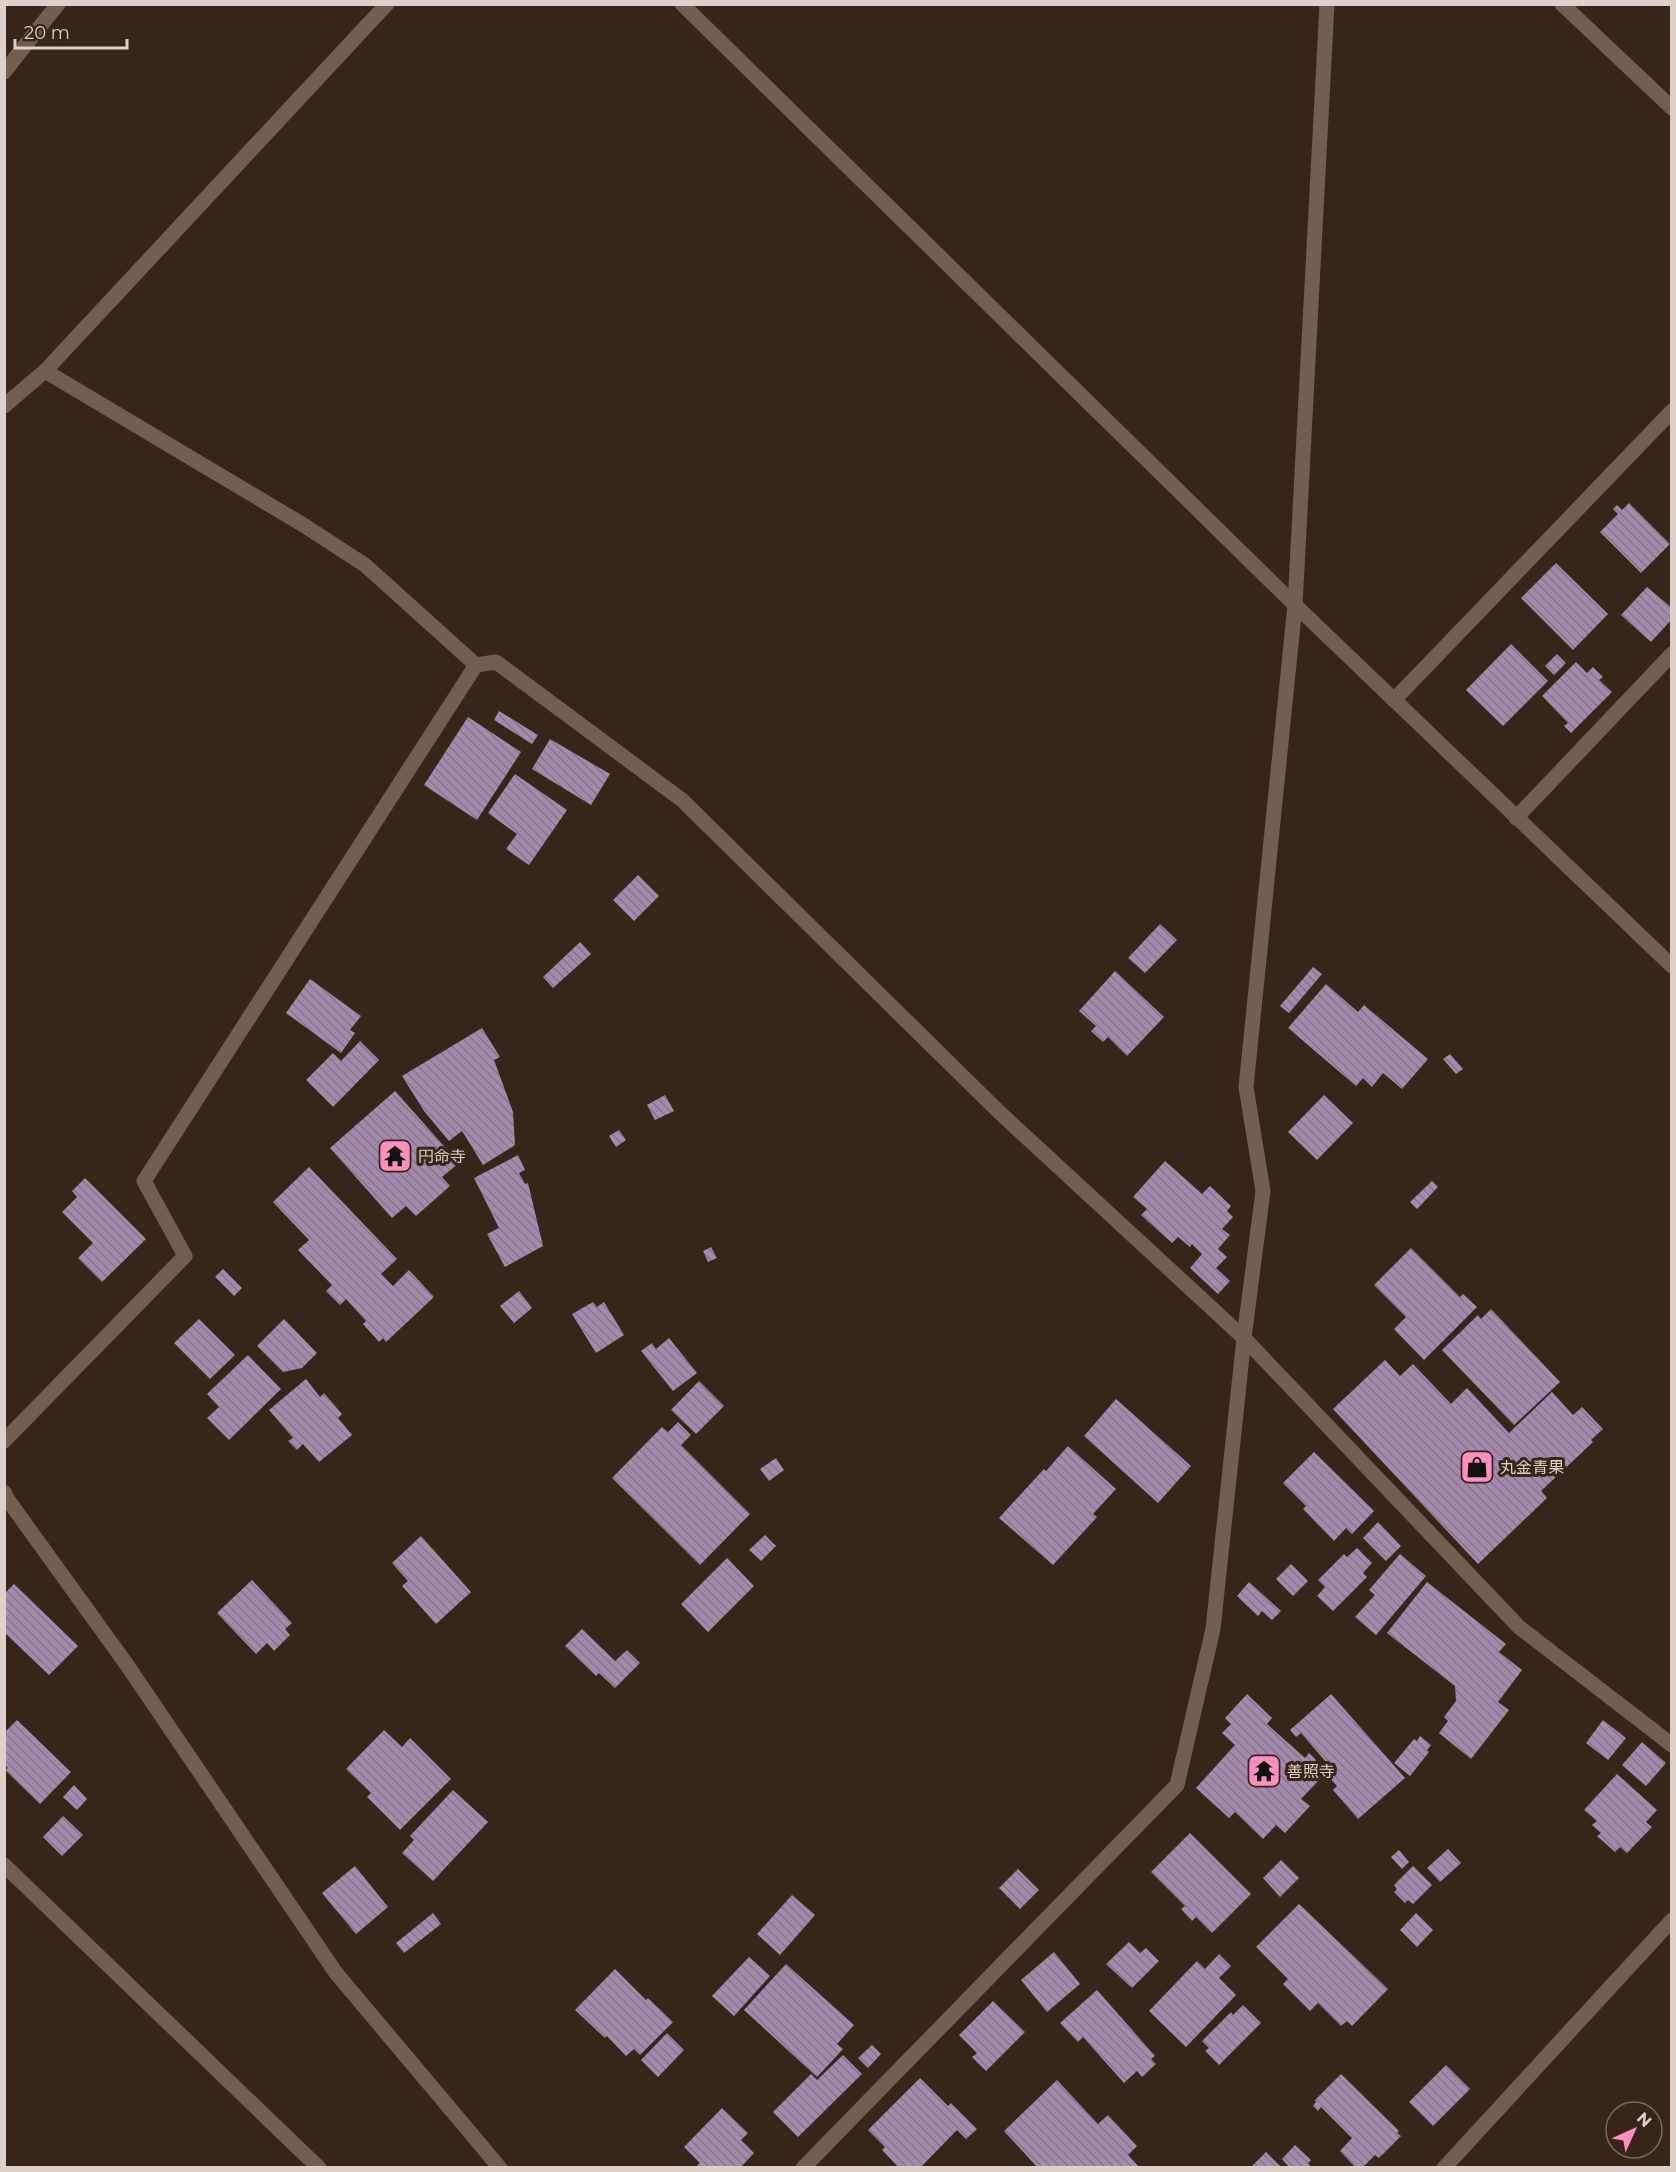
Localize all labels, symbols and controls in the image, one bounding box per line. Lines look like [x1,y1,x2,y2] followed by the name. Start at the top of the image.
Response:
[15,12,128,50] scale bar
[24,22,70,44] text: 20 m
[377,1138,413,1174] temple icon: 円命寺
[418,1147,466,1166] place label: 円命寺
[1459,1449,1495,1485] shop icon: 丸金青果
[1500,1458,1564,1477] place label: 丸金青果
[1246,1753,1282,1789] temple icon: 善照寺
[1287,1762,1335,1781] place label: 善照寺
[1604,2100,1664,2160] north arrow
[1633,2108,1656,2131] text: N

